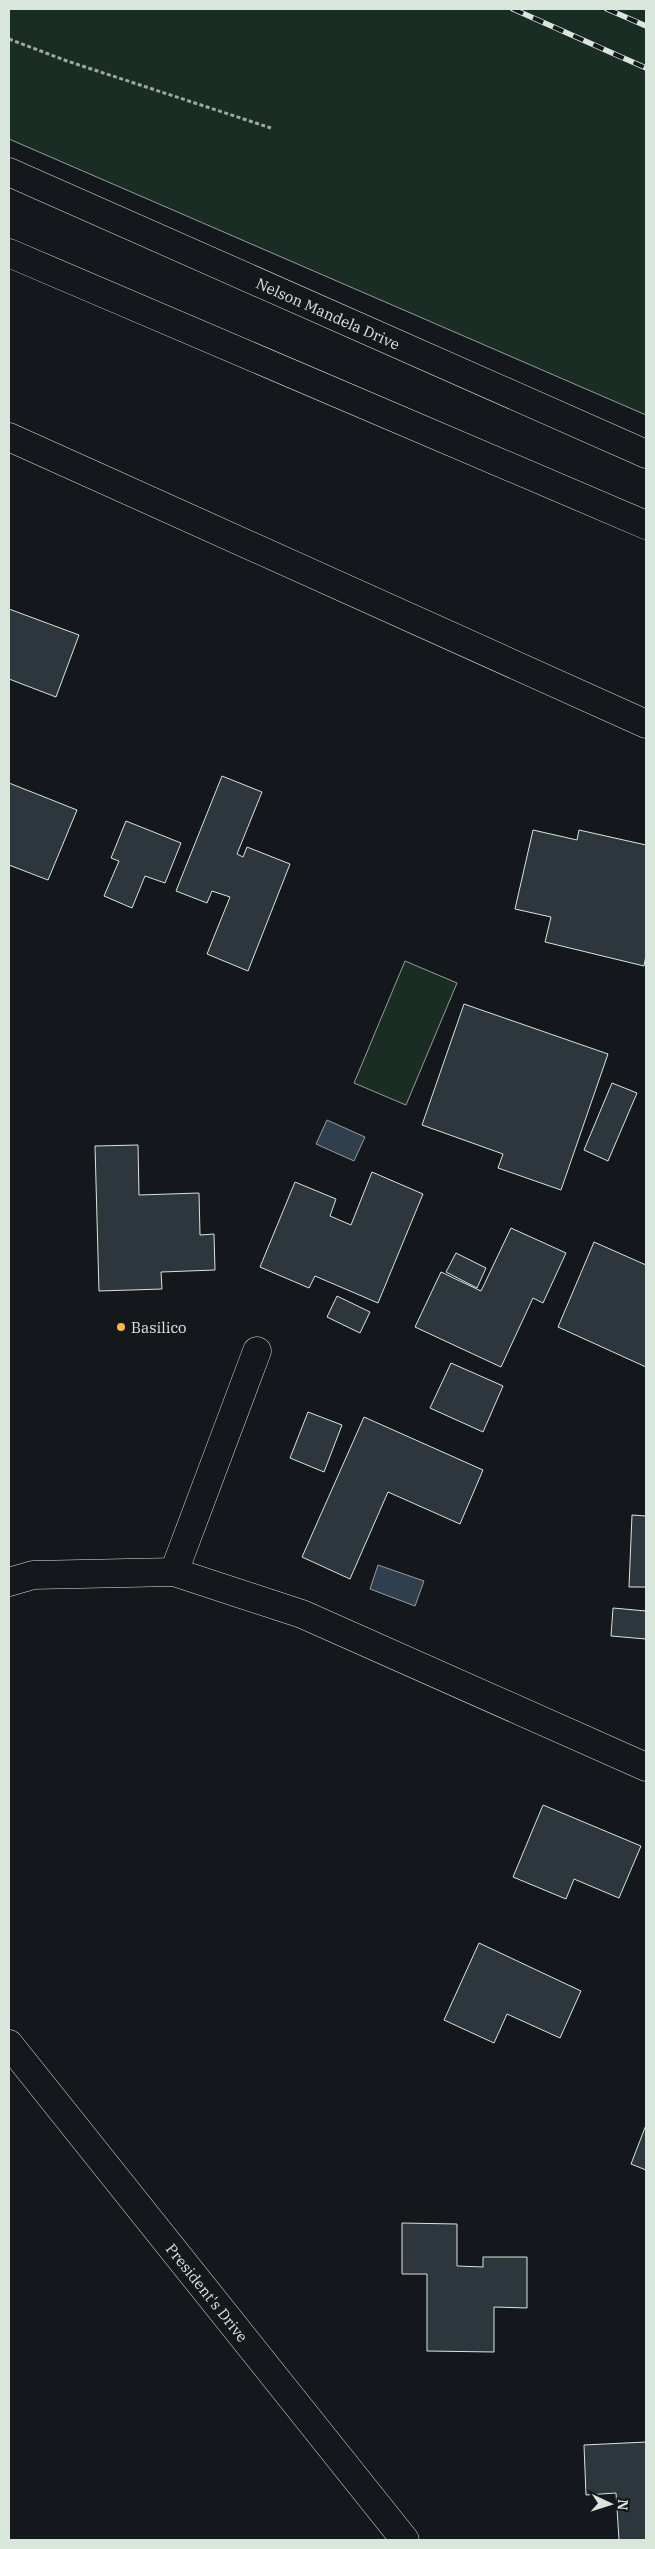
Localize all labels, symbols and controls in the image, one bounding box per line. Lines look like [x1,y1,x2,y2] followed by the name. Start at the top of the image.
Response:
[253,273,403,353] street label: Nelson Mandela Drive
[131,1318,187,1337] place label: Basilico
[115,1321,127,1333] marker: Basilico
[162,2239,252,2346] street label: President's Drive
[585,2479,635,2529] north arrow
[614,2499,632,2511] text: N

